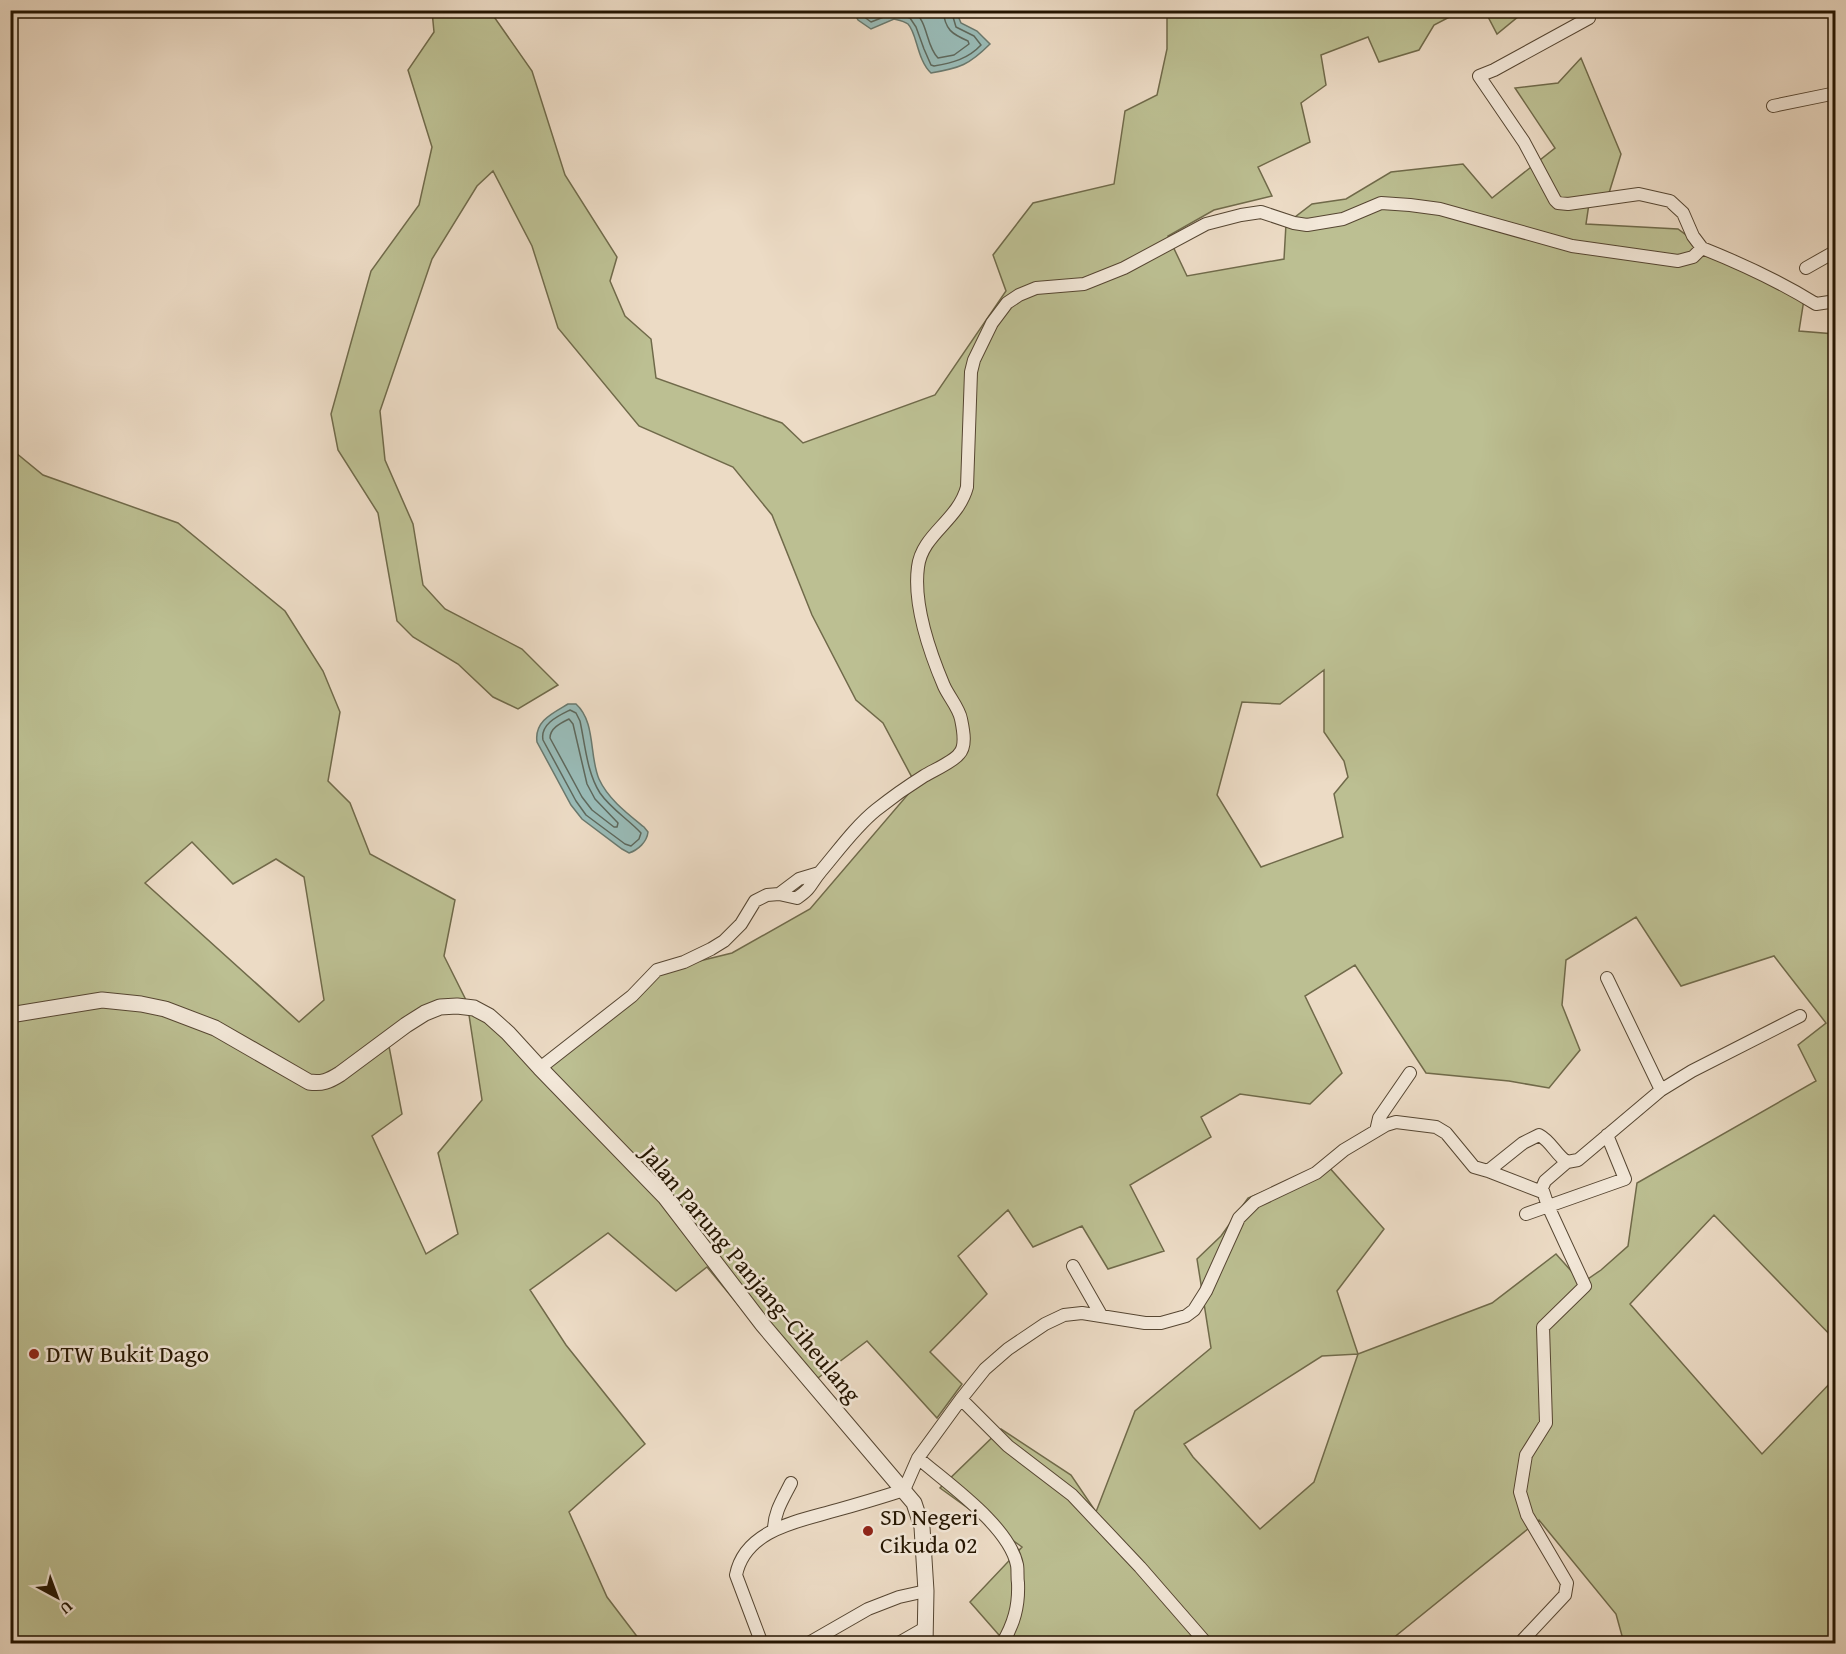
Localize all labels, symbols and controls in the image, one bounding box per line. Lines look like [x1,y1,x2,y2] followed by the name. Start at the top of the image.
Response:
[631,1135,870,1410] street label: Jalan Parung Panjang–Ciheulang
[46,1336,209,1371] place label: DTW Bukit Dago
[27,1347,41,1361] marker: DTW Bukit Dago
[880,1499,979,1562] place label: SD Negeri Cikuda 02
[861,1524,875,1538] marker: SD Negeri Cikuda 02
[27,1567,87,1627] north arrow
[55,1596,79,1621] text: U

